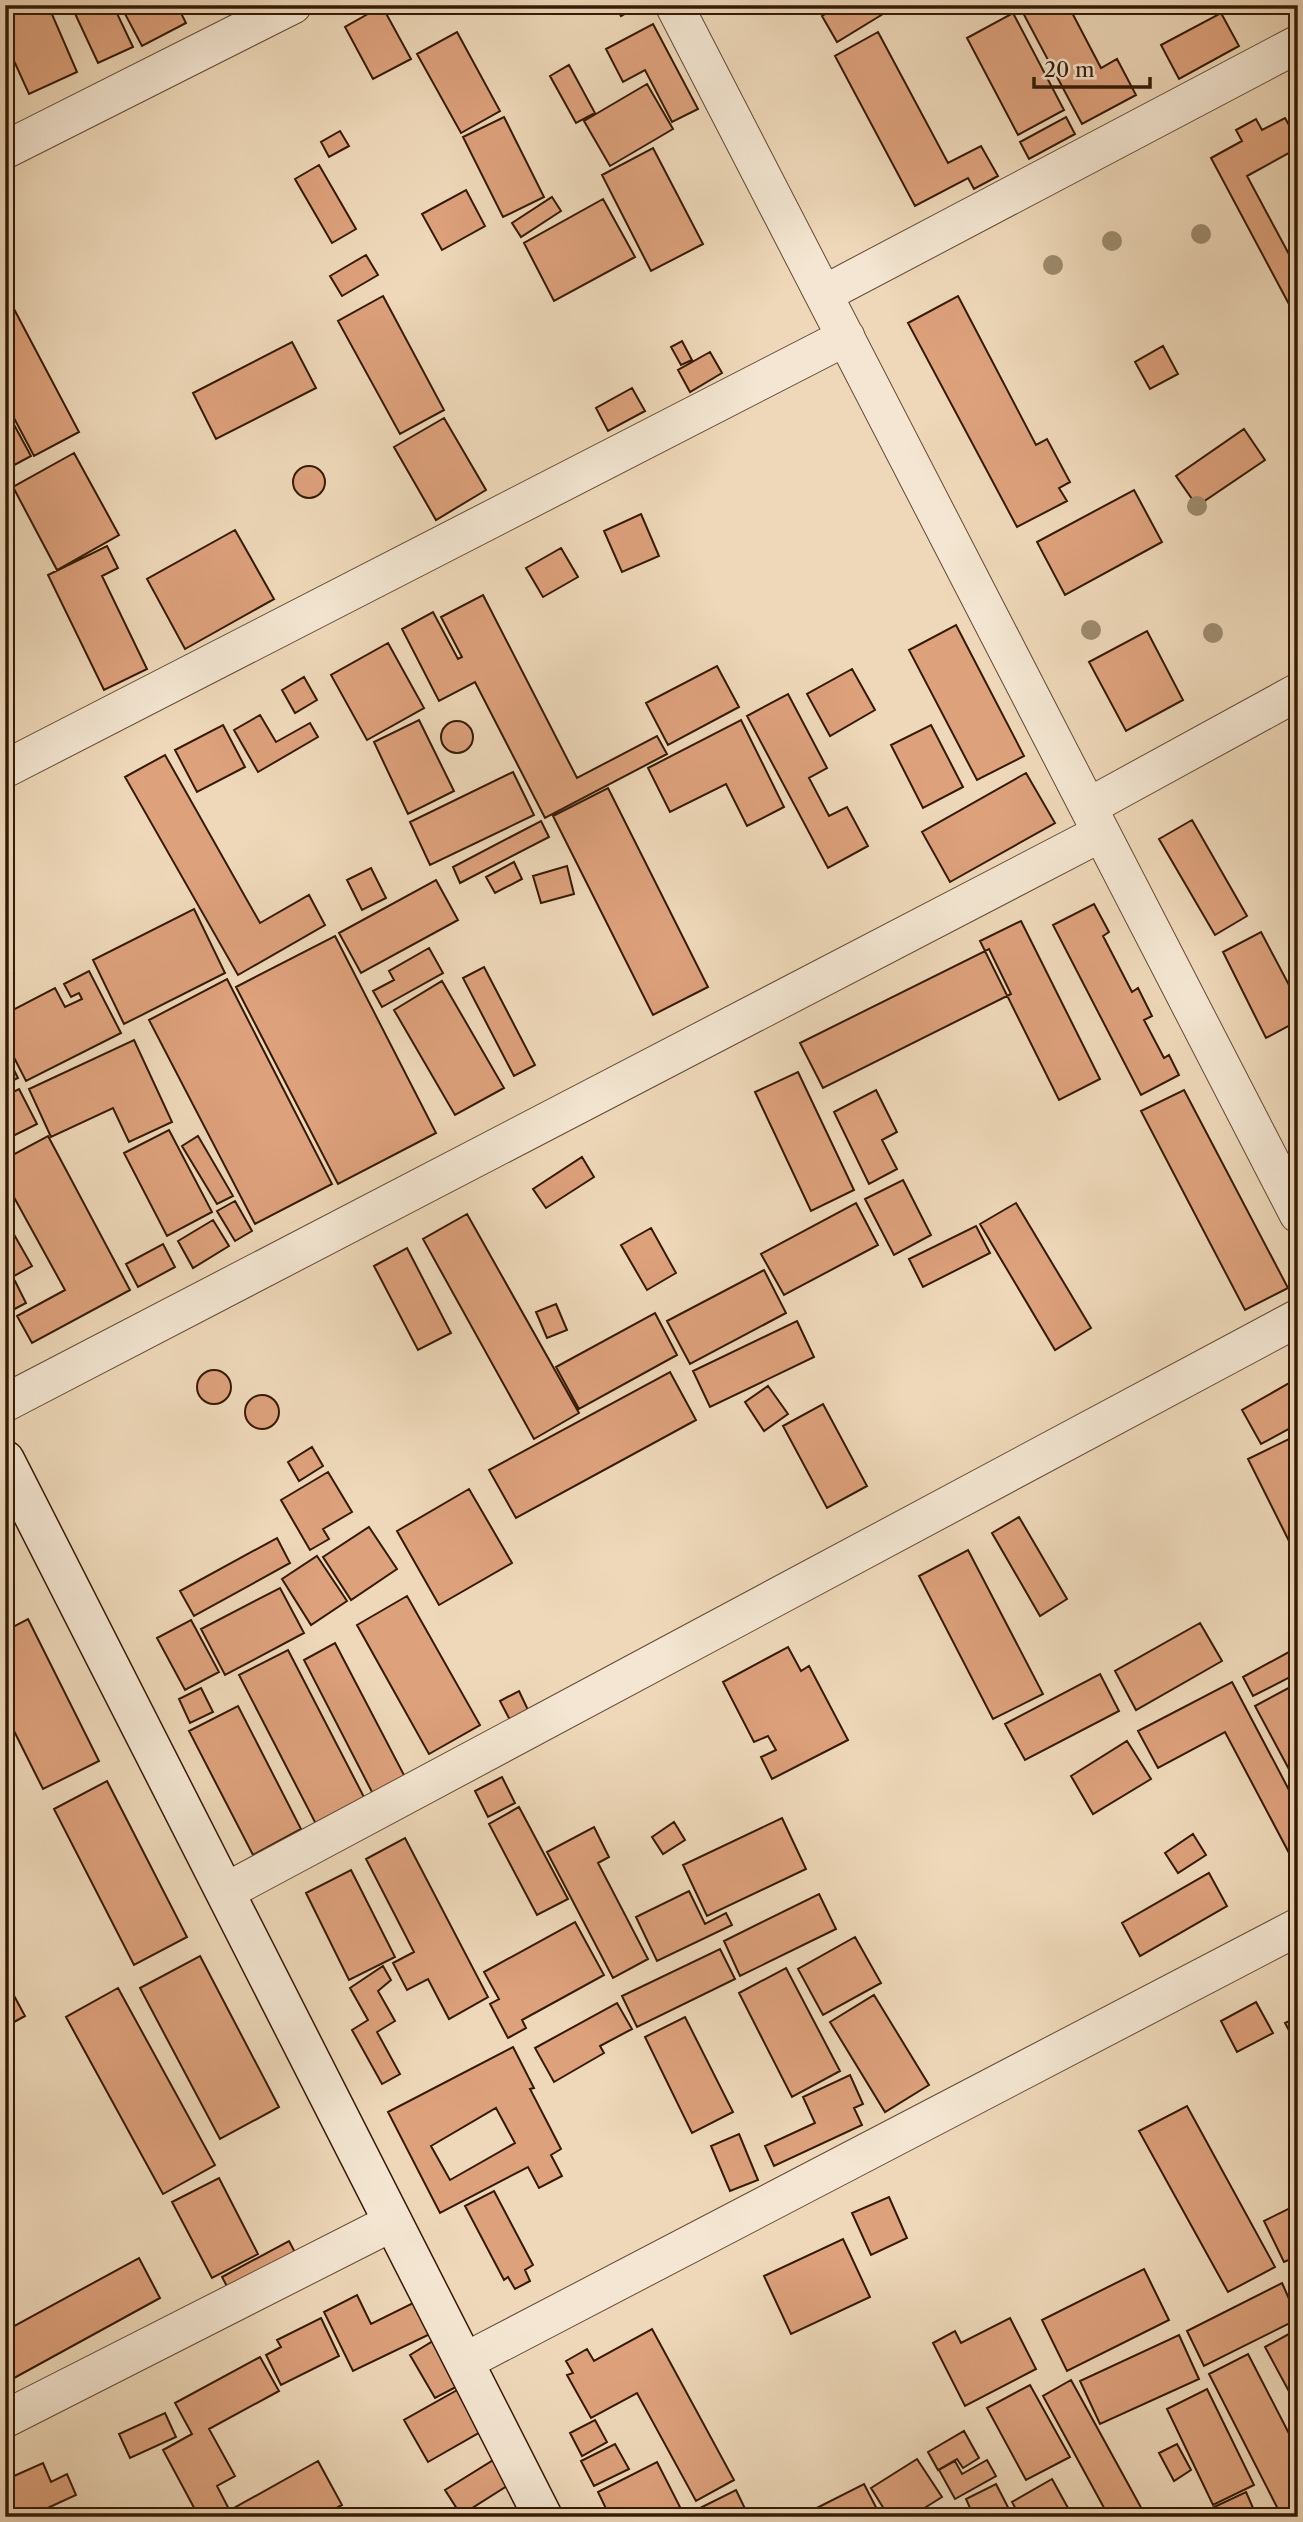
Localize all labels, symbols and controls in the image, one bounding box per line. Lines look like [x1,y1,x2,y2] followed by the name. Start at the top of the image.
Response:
[1034,46,1149,90] scale bar
[1044,57,1095,82] text: 20 m

